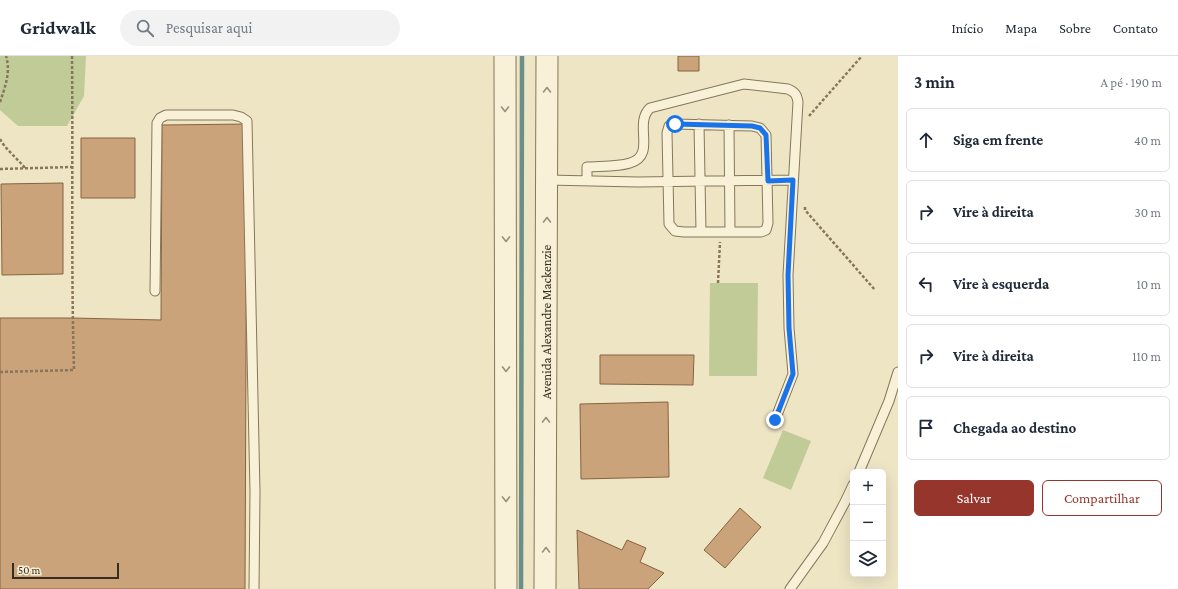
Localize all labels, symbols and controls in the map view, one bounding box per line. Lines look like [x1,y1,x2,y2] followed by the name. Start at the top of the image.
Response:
[120,10,400,46] search box
[20,17,96,38] text: Gridwalk
[134,17,156,39] icon: search
[166,20,253,36] text: Pesquisar aqui
[952,20,983,36] text: Início
[1005,20,1037,36] text: Mapa
[1059,20,1091,36] text: Sobre
[1113,20,1158,36] text: Contato
[914,73,955,92] text: 3 min
[1100,75,1162,90] text: A pé · 190 m
[543,87,551,93] one-way arrow
[501,106,509,112] one-way arrow
[666,115,684,133] route start
[915,129,937,151] icon: ahead
[953,132,1043,148] text: Siga em frente
[1134,133,1161,148] text: 40 m
[915,201,937,223] icon: right
[953,204,1034,220] text: Vire à direita
[1135,205,1161,220] text: 30 m
[543,217,551,223] one-way arrow
[502,236,510,242] one-way arrow
[539,244,554,399] street label: Avenida Alexandre Mackenzie
[915,273,937,295] icon: left
[953,276,1049,292] text: Vire à esquerda
[1136,277,1161,292] text: 10 m
[915,345,937,367] icon: right
[953,348,1034,364] text: Vire à direita
[1132,349,1161,364] text: 110 m
[502,366,510,372] one-way arrow
[766,411,784,429] route end
[542,417,550,423] one-way arrow
[915,417,937,439] icon: arrive
[953,420,1076,436] text: Chegada ao destino
[850,469,886,577] map controls
[850,469,886,505] button: +
[914,480,1034,516] button: Salvar
[1042,480,1162,516] button: Compartilhar
[502,496,510,502] one-way arrow
[850,505,886,541] button: −
[850,541,886,577] button: layers
[541,547,550,553] one-way arrow
[12,561,119,580] scale bar
[18,564,40,576] text: 50 m

